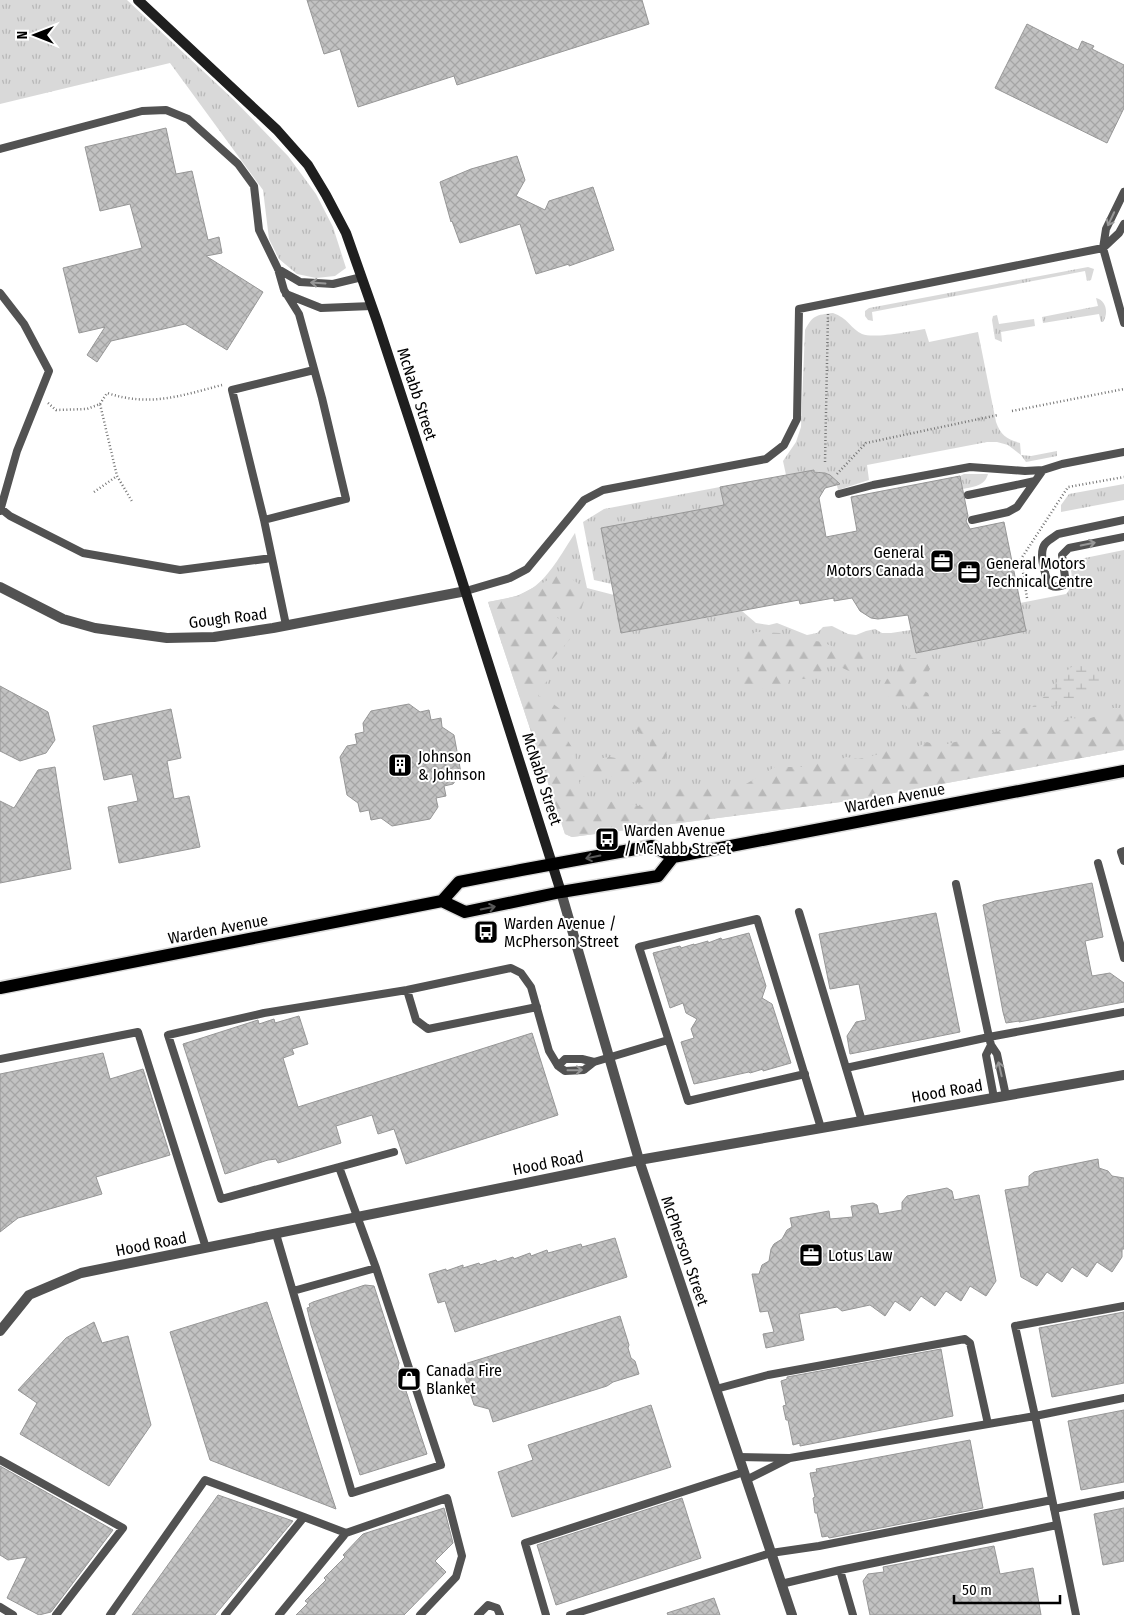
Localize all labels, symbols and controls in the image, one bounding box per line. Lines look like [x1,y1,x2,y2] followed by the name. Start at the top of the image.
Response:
[10,10,60,60] north arrow
[14,31,31,39] text: N
[1106,212,1116,227] one-way arrow
[311,278,327,288] one-way arrow
[393,345,441,443] street label: McNabb Street
[1080,539,1096,548] one-way arrow
[826,543,924,580] place label: General Motors Canada
[929,548,955,574] office icon: General Motors Canada
[986,554,1093,591] place label: General Motors Technical Centre
[956,559,982,585] office icon: General Motors Technical Centre
[188,604,268,632] street label: Gough Road
[518,730,566,828] street label: McNabb Street
[418,747,486,784] place label: Johnson & Johnson
[387,752,413,778] building icon: Johnson & Johnson
[844,779,947,817] street label: Warden Avenue
[624,821,732,858] place label: Warden Avenue / McNabb Street
[594,826,620,852] bus stop icon: Warden Avenue / McNabb Street
[585,853,601,862] one-way arrow
[479,903,495,912] one-way arrow
[167,910,270,948] street label: Warden Avenue
[504,914,620,951] place label: Warden Avenue / McPherson Street
[473,919,499,945] bus stop icon: Warden Avenue / McPherson Street
[995,1062,1004,1078] one-way arrow
[566,1066,582,1075] one-way arrow
[910,1075,984,1107] street label: Hood Road
[511,1147,585,1179] street label: Hood Road
[657,1194,713,1309] street label: McPherson Street
[114,1228,188,1260] street label: Hood Road
[798,1242,824,1268] office icon: Lotus Law
[828,1246,893,1265] place label: Lotus Law
[426,1361,502,1398] place label: Canada Fire Blanket
[396,1366,422,1392] shop icon: Canada Fire Blanket
[954,1572,1060,1604] scale bar
[962,1581,992,1599] text: 50 m

